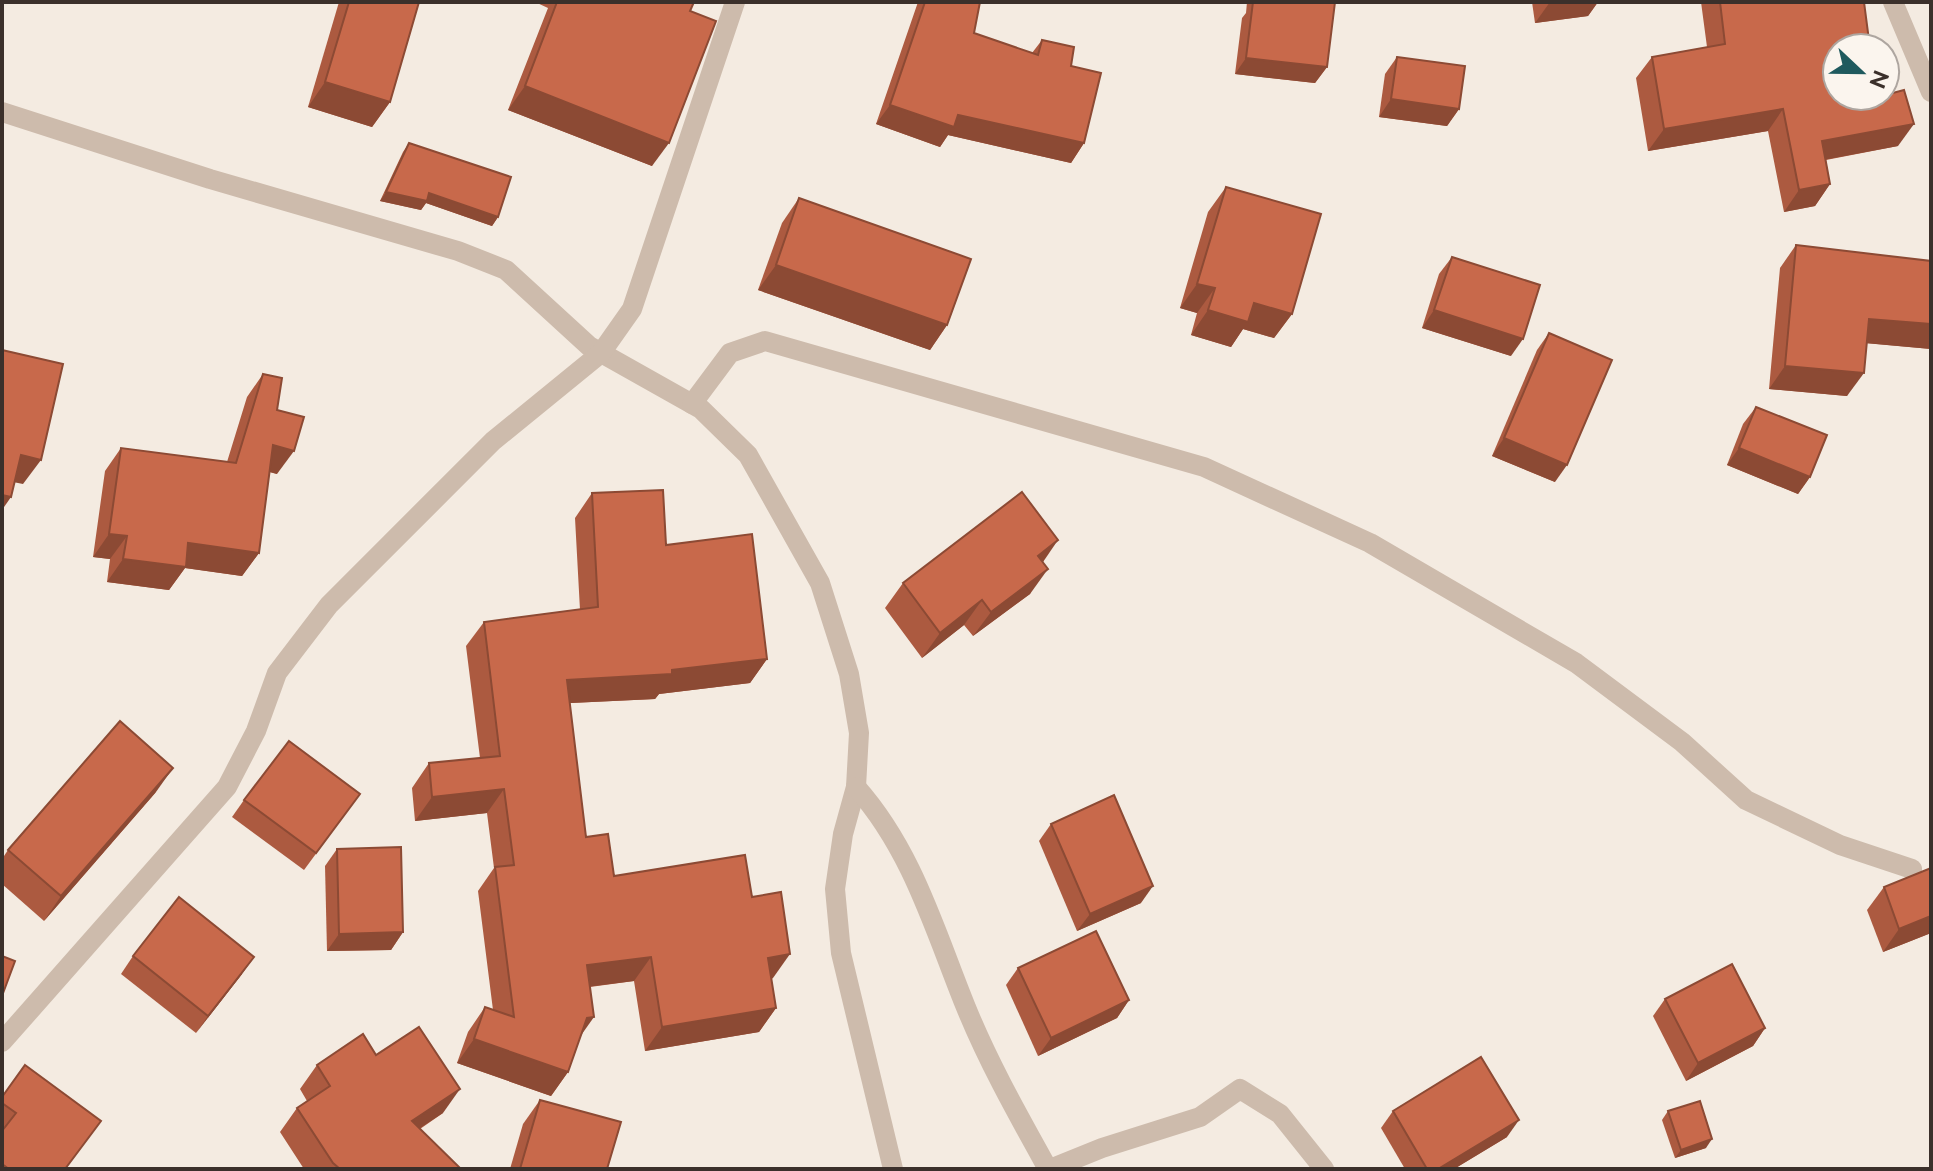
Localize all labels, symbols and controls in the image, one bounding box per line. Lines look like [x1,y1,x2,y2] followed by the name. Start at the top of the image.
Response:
[1821,32,1901,112] north arrow
[1864,67,1895,92] text: N

